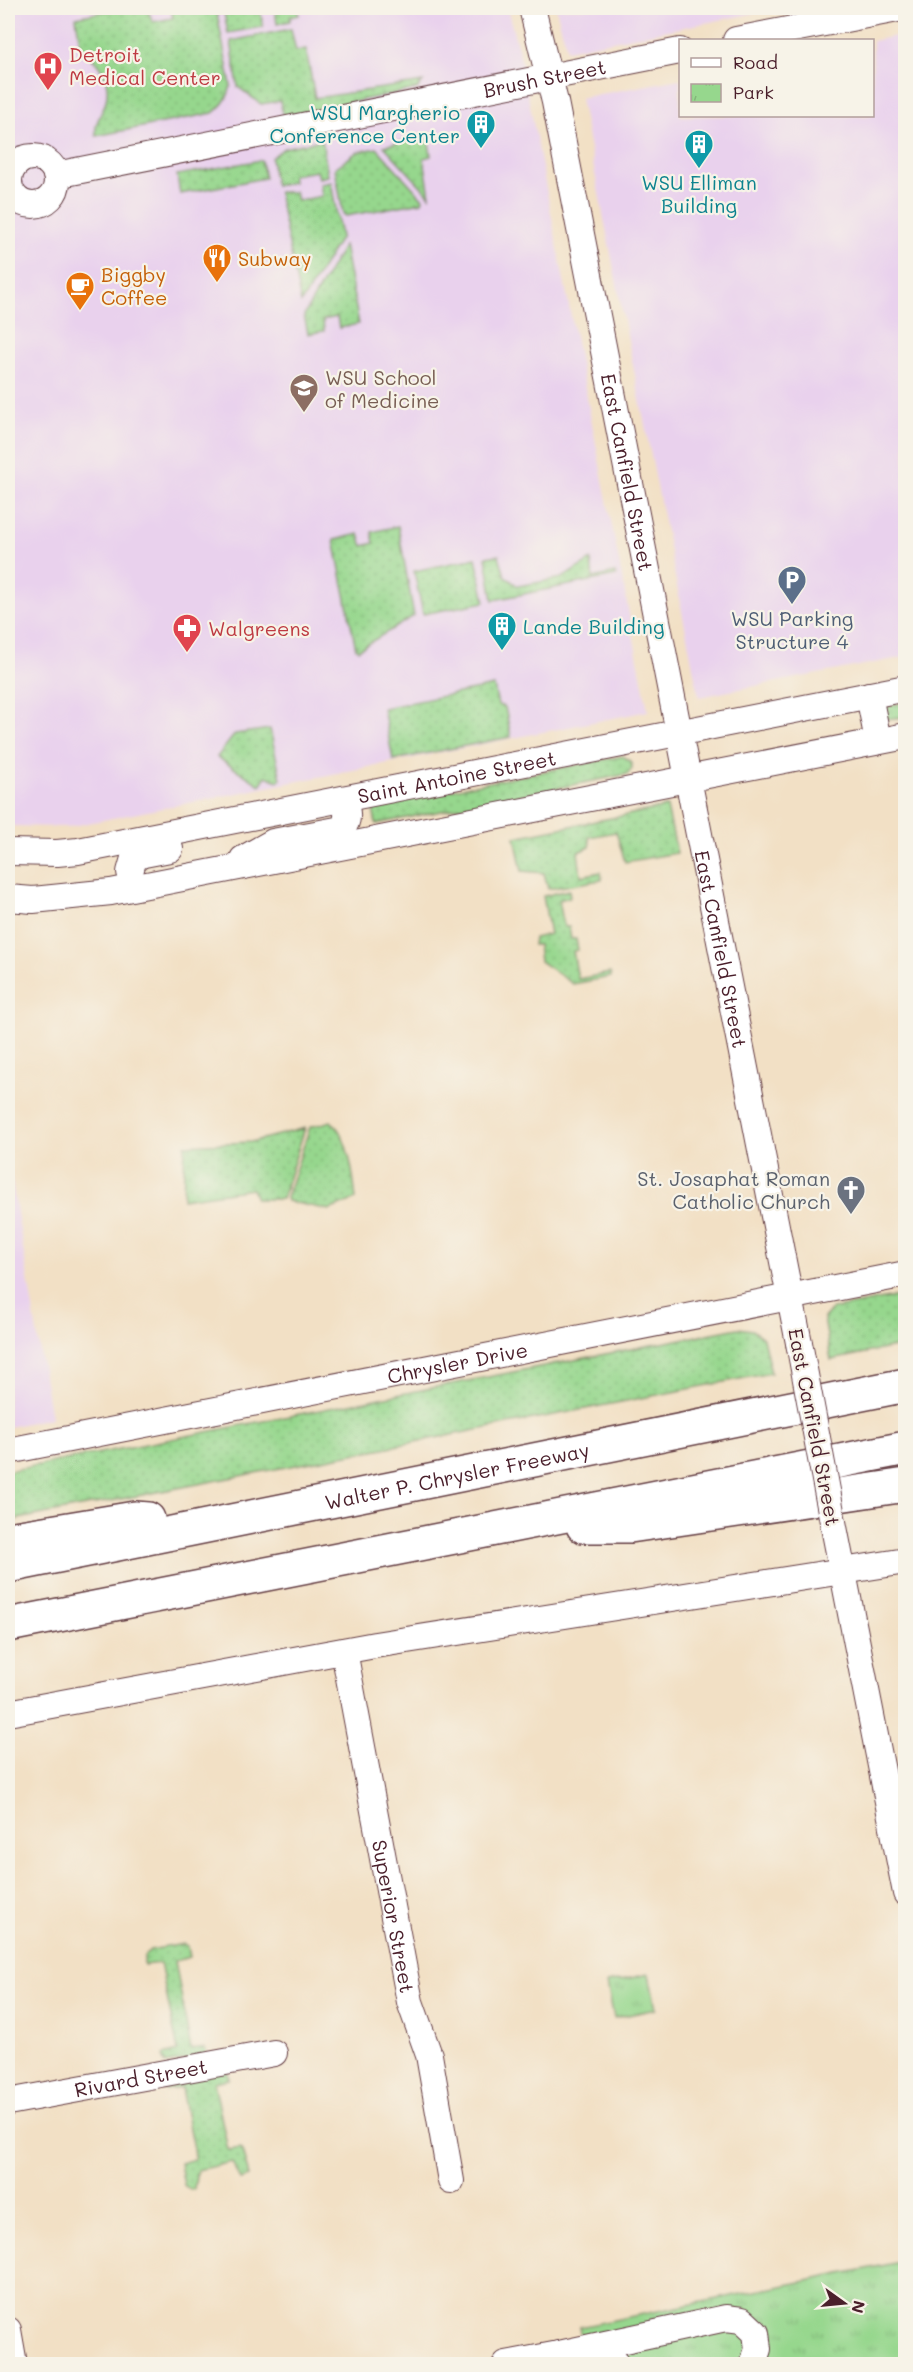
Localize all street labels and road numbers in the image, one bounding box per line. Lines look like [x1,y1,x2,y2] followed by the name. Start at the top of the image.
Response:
[481,53,608,103] street label: Brush Street
[596,371,660,573] street label: East Canfield Street
[355,744,558,809] street label: Saint Antoine Street
[689,848,754,1050] street label: East Canfield Street
[783,1326,847,1528] street label: East Canfield Street
[385,1336,530,1389] street label: Chrysler Drive
[322,1436,592,1515] street label: Walter P. Chrysler Freeway
[367,1838,421,1995] street label: Superior Street
[72,2053,209,2103] street label: Rivard Street

